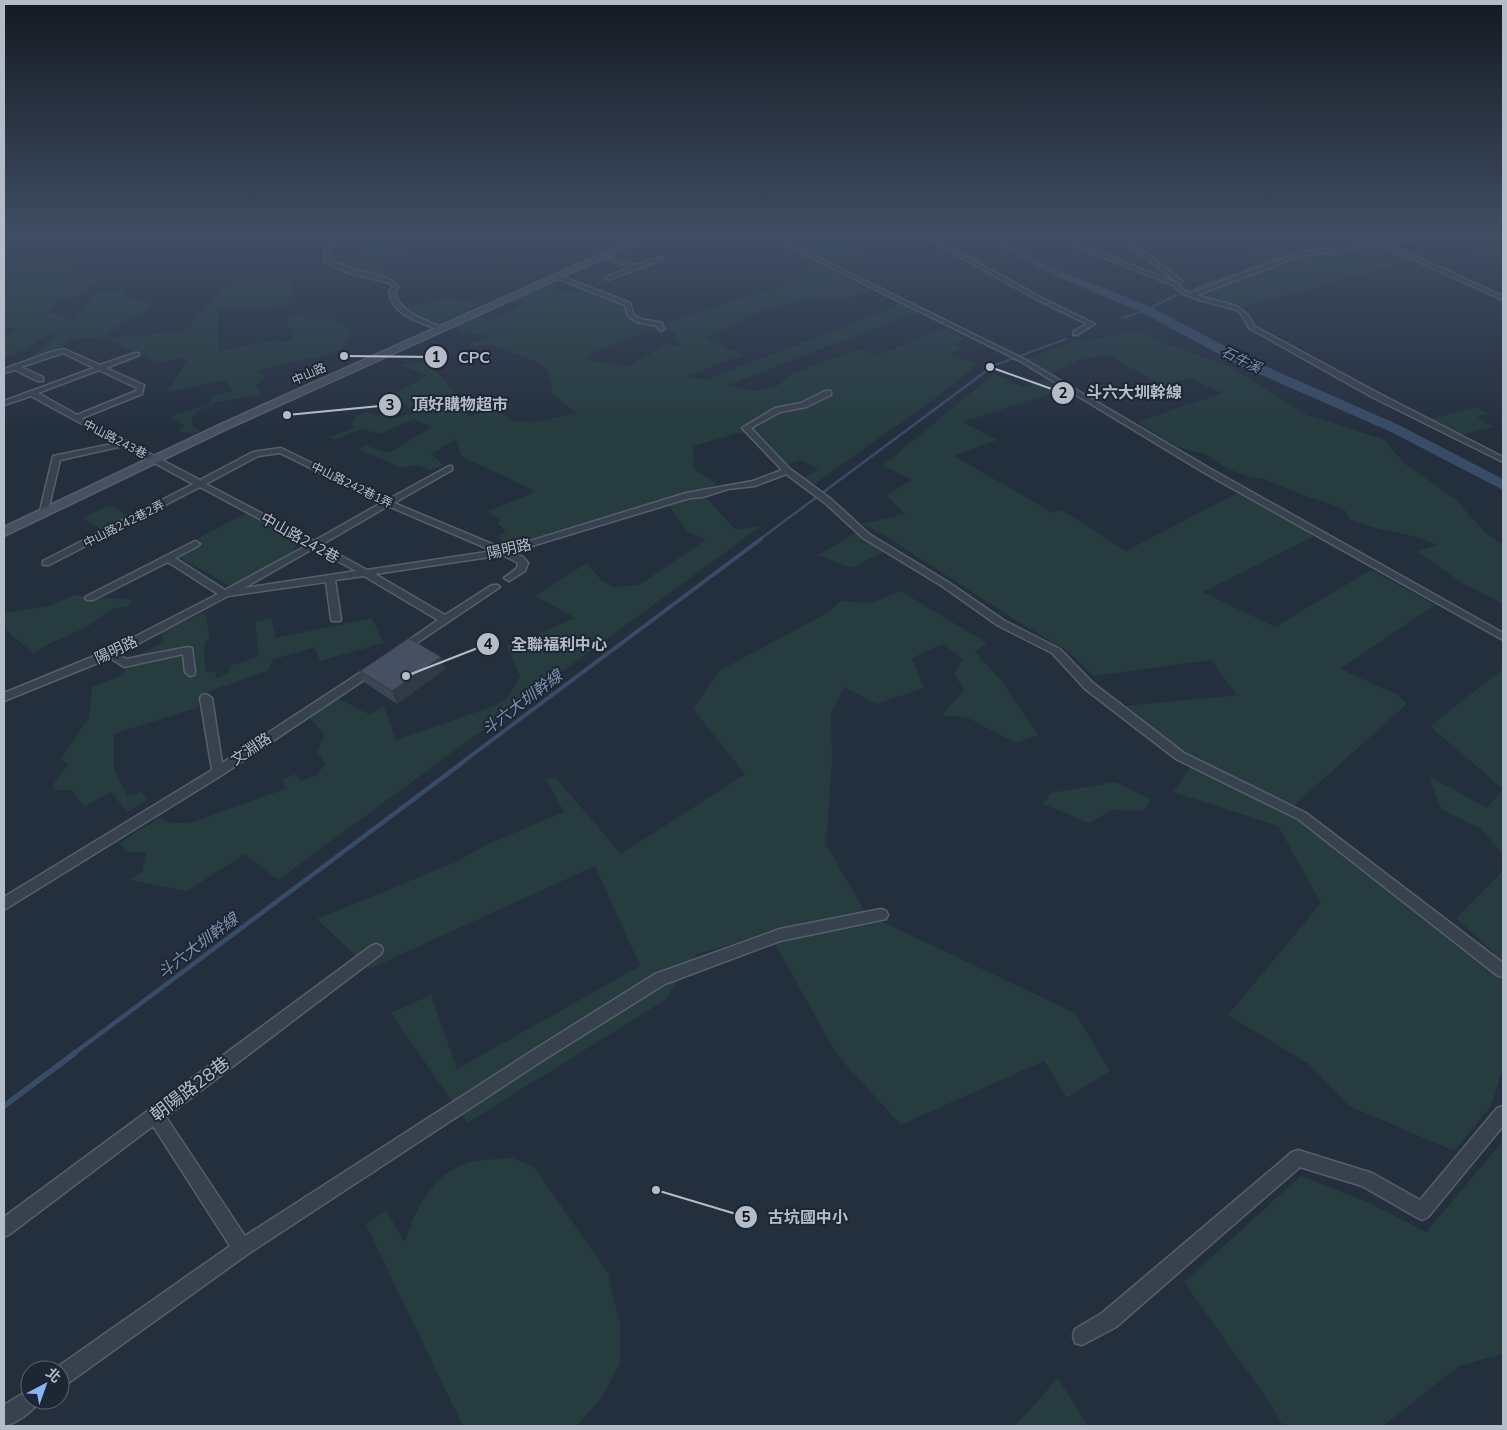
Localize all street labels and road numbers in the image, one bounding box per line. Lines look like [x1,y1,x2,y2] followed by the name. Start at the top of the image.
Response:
[289,359,329,389] street label: 中山路
[80,416,150,462] street label: 中山路243巷
[309,458,395,512] street label: 中山路242巷1弄
[81,497,167,551] street label: 中山路242巷2弄
[257,508,343,568] street label: 中山路242巷
[485,534,533,564] street label: 陽明路
[91,631,141,669] street label: 陽明路
[227,728,275,770] street label: 文淵路
[145,1051,235,1127] street label: 朝陽路28巷

